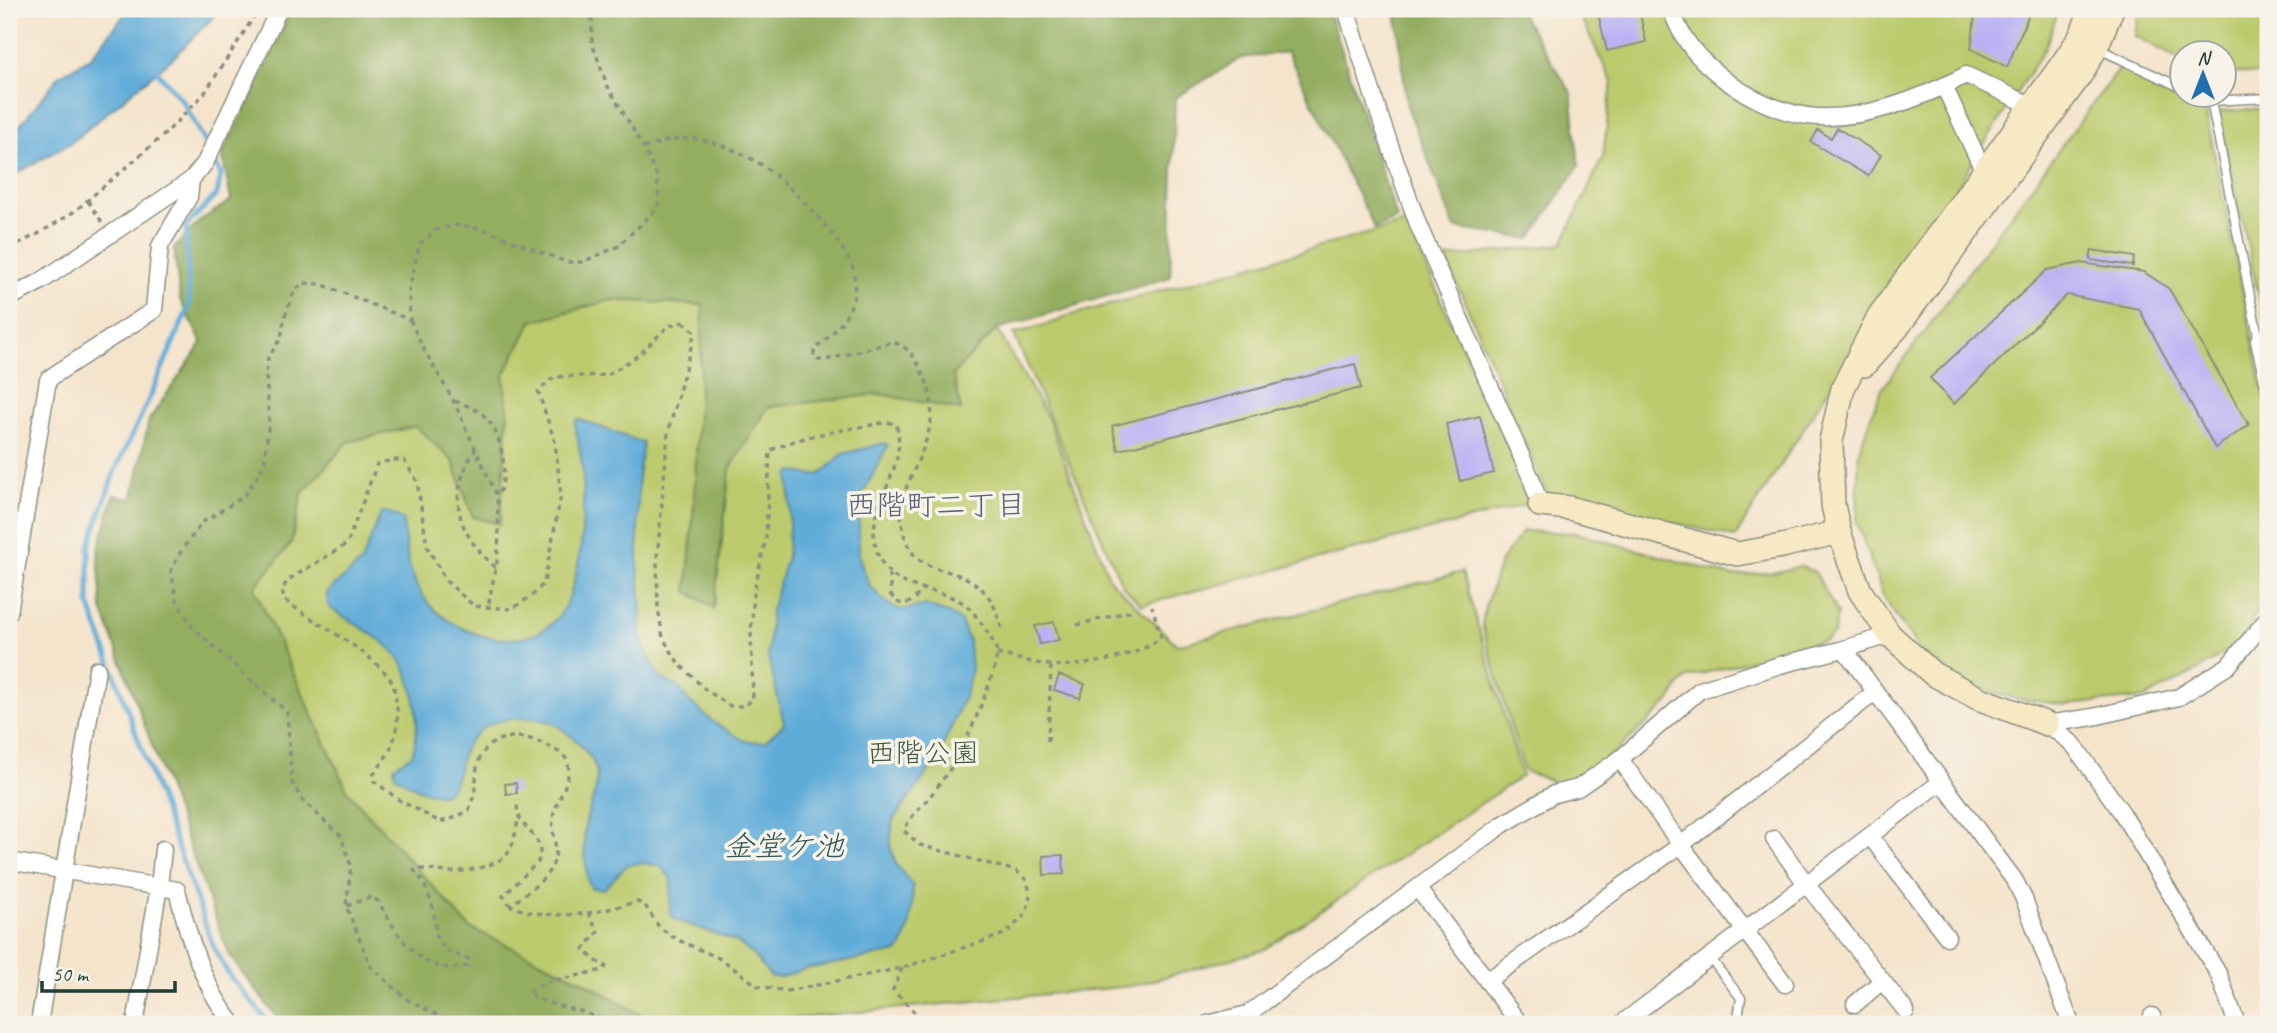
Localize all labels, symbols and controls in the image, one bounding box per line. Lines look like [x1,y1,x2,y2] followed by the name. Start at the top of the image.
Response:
[2168,38,2238,108] north arrow
[2197,46,2212,70] text: N
[846,486,1026,524] district label: 西階町二丁目
[867,735,979,770] park label: 西階公園
[724,827,845,865] water label: 金堂ケ池
[42,949,175,993] scale bar
[52,961,90,987] text: 50 m

